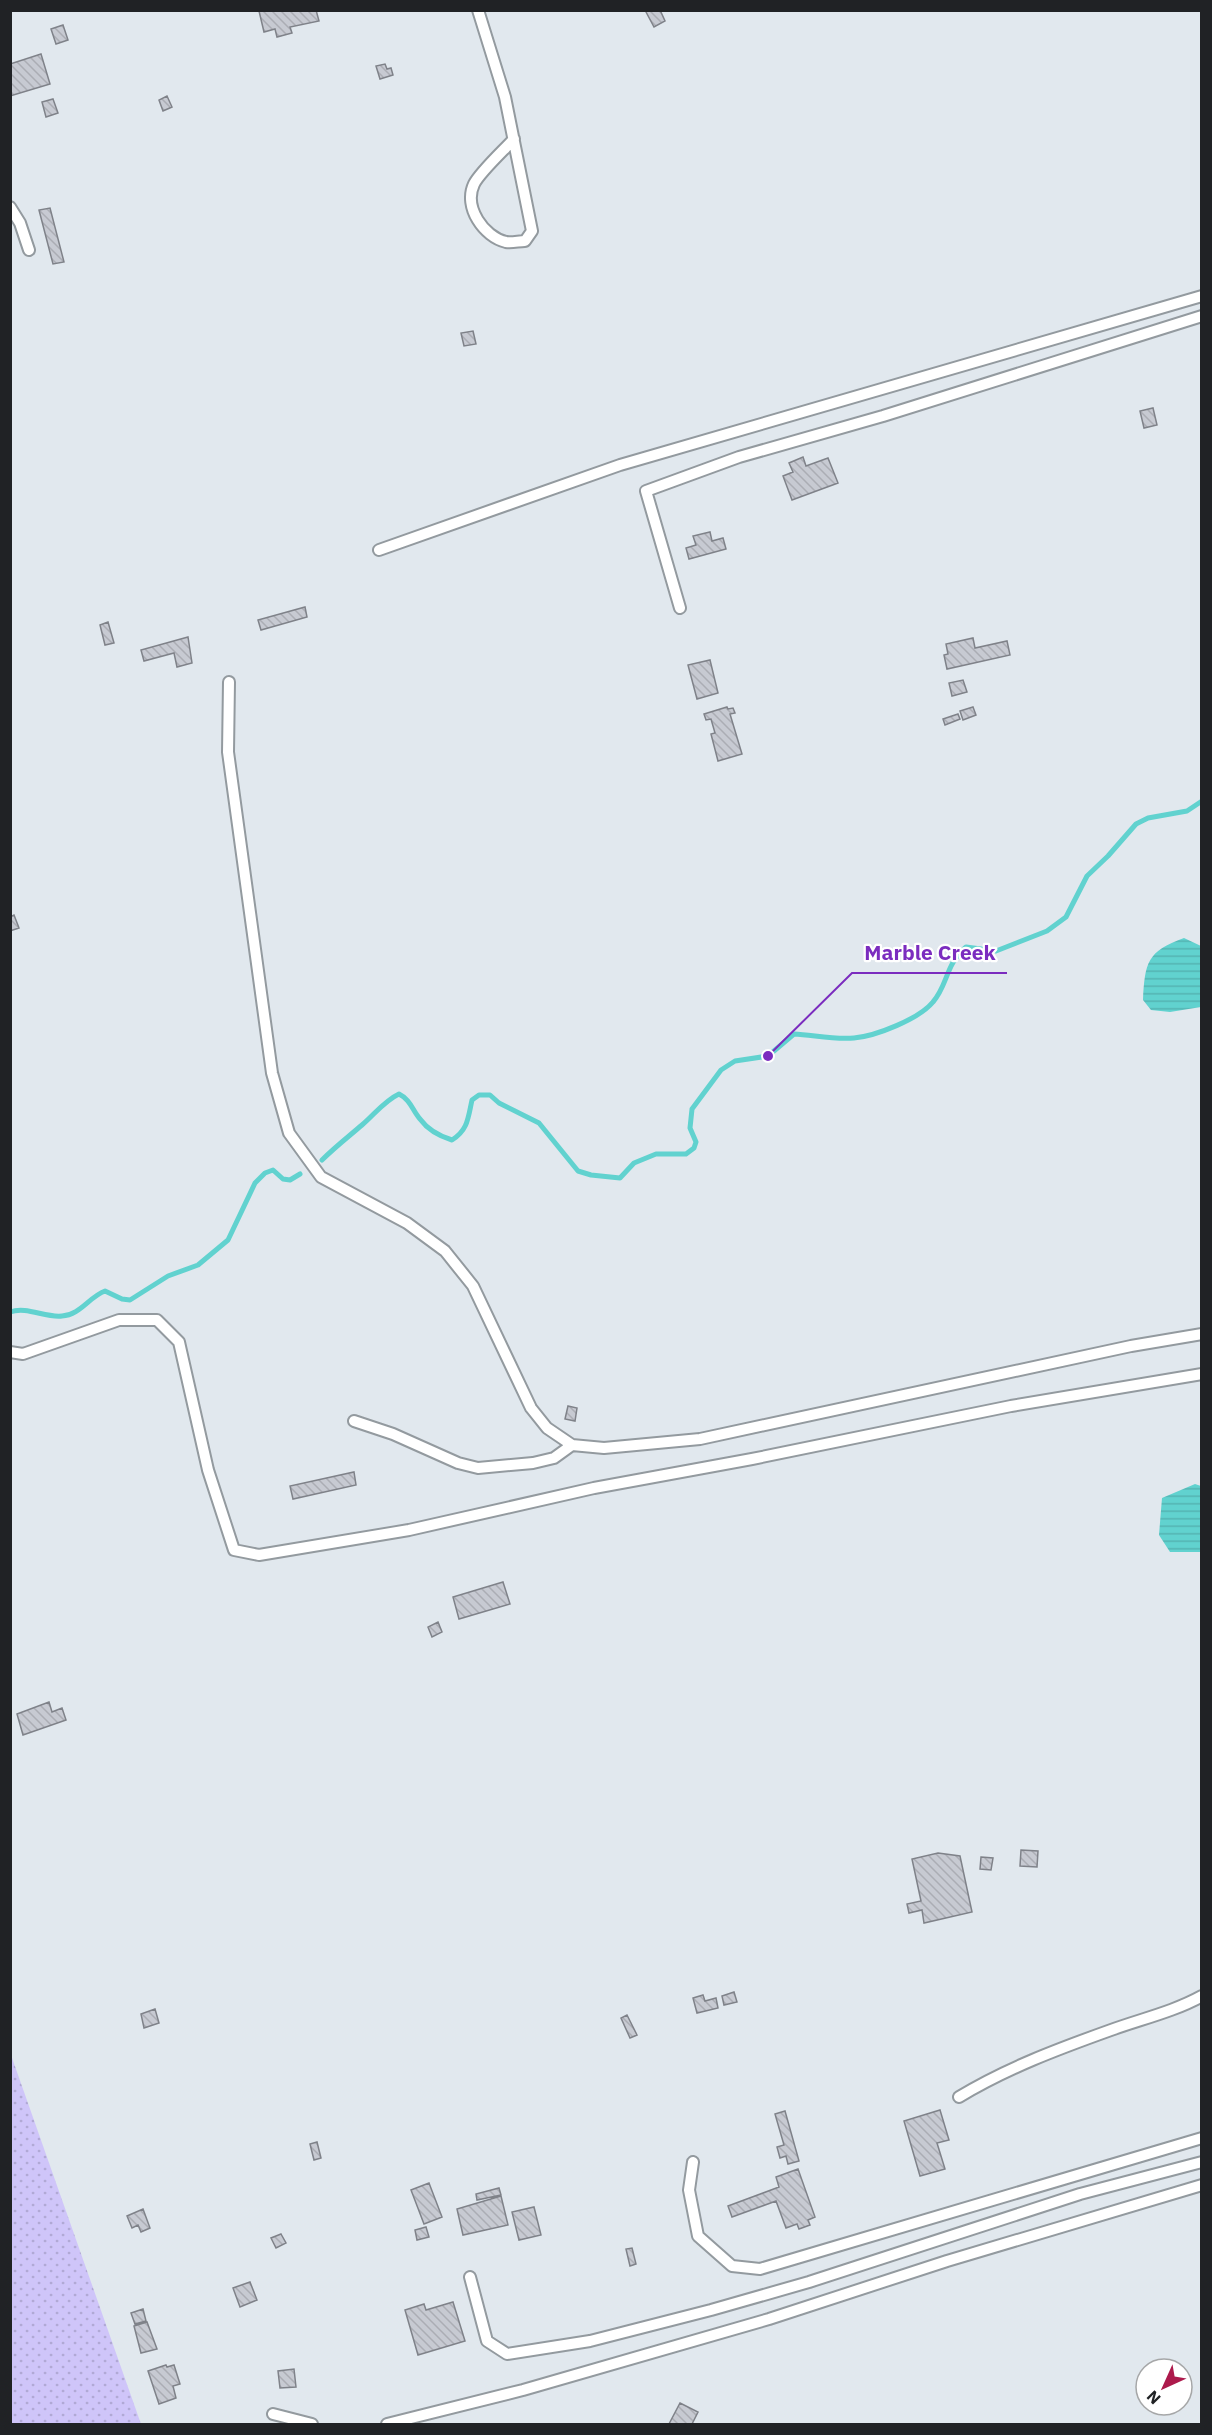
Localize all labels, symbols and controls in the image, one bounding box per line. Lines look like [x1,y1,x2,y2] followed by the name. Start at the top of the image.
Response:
[852,934,1007,973] callout: Marble Creek
[864,938,997,966] text: Marble Creek
[1134,2357,1194,2417] north arrow
[1142,2386,1165,2409] text: N

